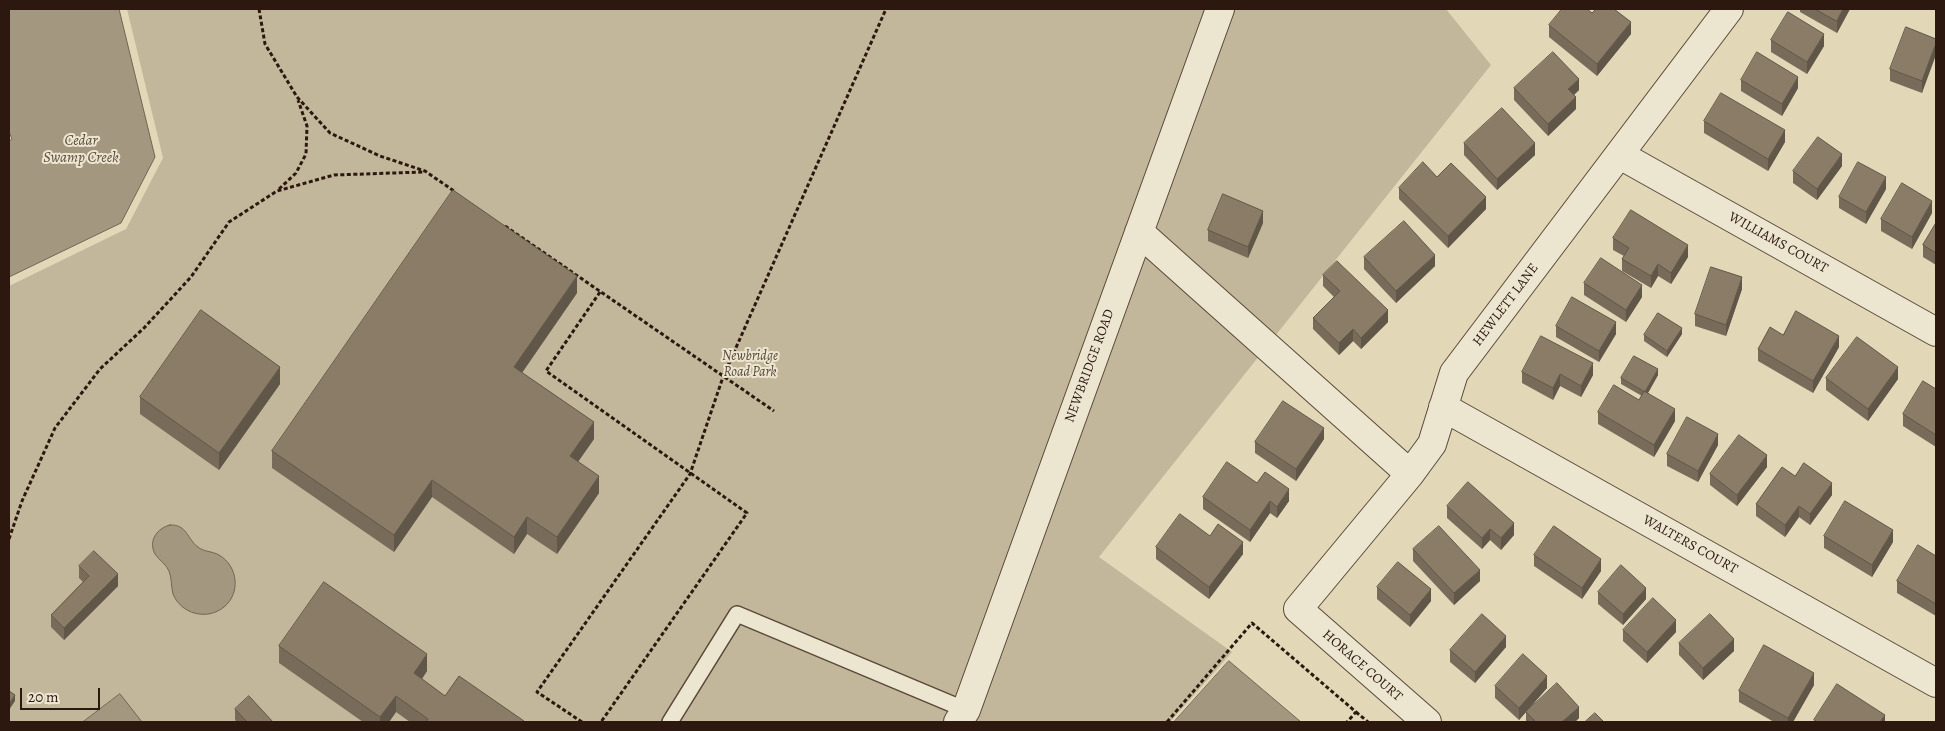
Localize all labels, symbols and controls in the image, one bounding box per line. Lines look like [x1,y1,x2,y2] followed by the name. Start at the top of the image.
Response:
[43,132,119,167] water label: Cedar Swamp Creek
[1725,209,1831,277] street label: WILLIAMS COURT
[1469,260,1543,350] street label: HEWLETT LANE
[1062,307,1118,425] street label: NEWBRIDGE ROAD
[722,349,778,382] park label: Newbridge Road Park
[1640,512,1740,578] street label: WALTERS COURT
[1319,627,1405,705] street label: HORACE COURT
[22,678,102,710] scale bar
[28,687,59,707] text: 20 m

